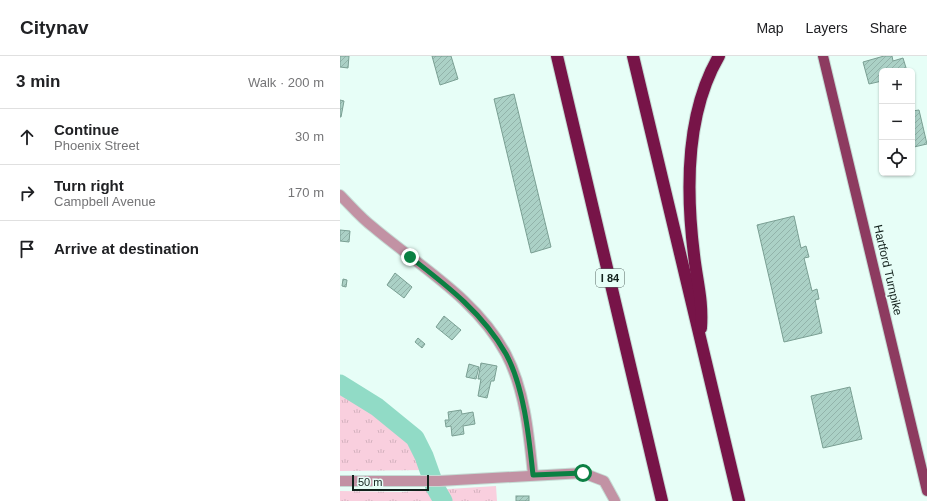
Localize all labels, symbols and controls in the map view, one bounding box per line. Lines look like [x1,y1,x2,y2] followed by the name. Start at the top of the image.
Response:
[20,17,89,38] text: Citynav
[756,20,784,36] text: Map
[806,20,848,36] text: Layers
[870,20,907,36] text: Share
[879,68,915,176] map controls
[879,68,915,104] button: +
[16,72,60,91] text: 3 min
[248,75,324,90] text: Walk · 200 m
[879,104,915,140] button: −
[54,121,119,138] text: Continue
[16,126,38,148] icon: ahead
[295,129,324,144] text: 30 m
[54,138,139,153] text: Phoenix Street
[879,140,915,176] button: locate
[54,177,124,194] text: Turn right
[16,182,38,204] icon: right
[288,185,324,200] text: 170 m
[54,194,156,209] text: Campbell Avenue
[871,223,905,317] street label: Hartford Turnpike
[16,238,38,260] icon: arrive
[54,240,199,257] text: Arrive at destination
[401,248,419,266] route end
[596,269,624,287] road number: I 84
[574,464,592,482] route start
[352,473,429,492] scale bar
[358,476,382,488] text: 50 m

